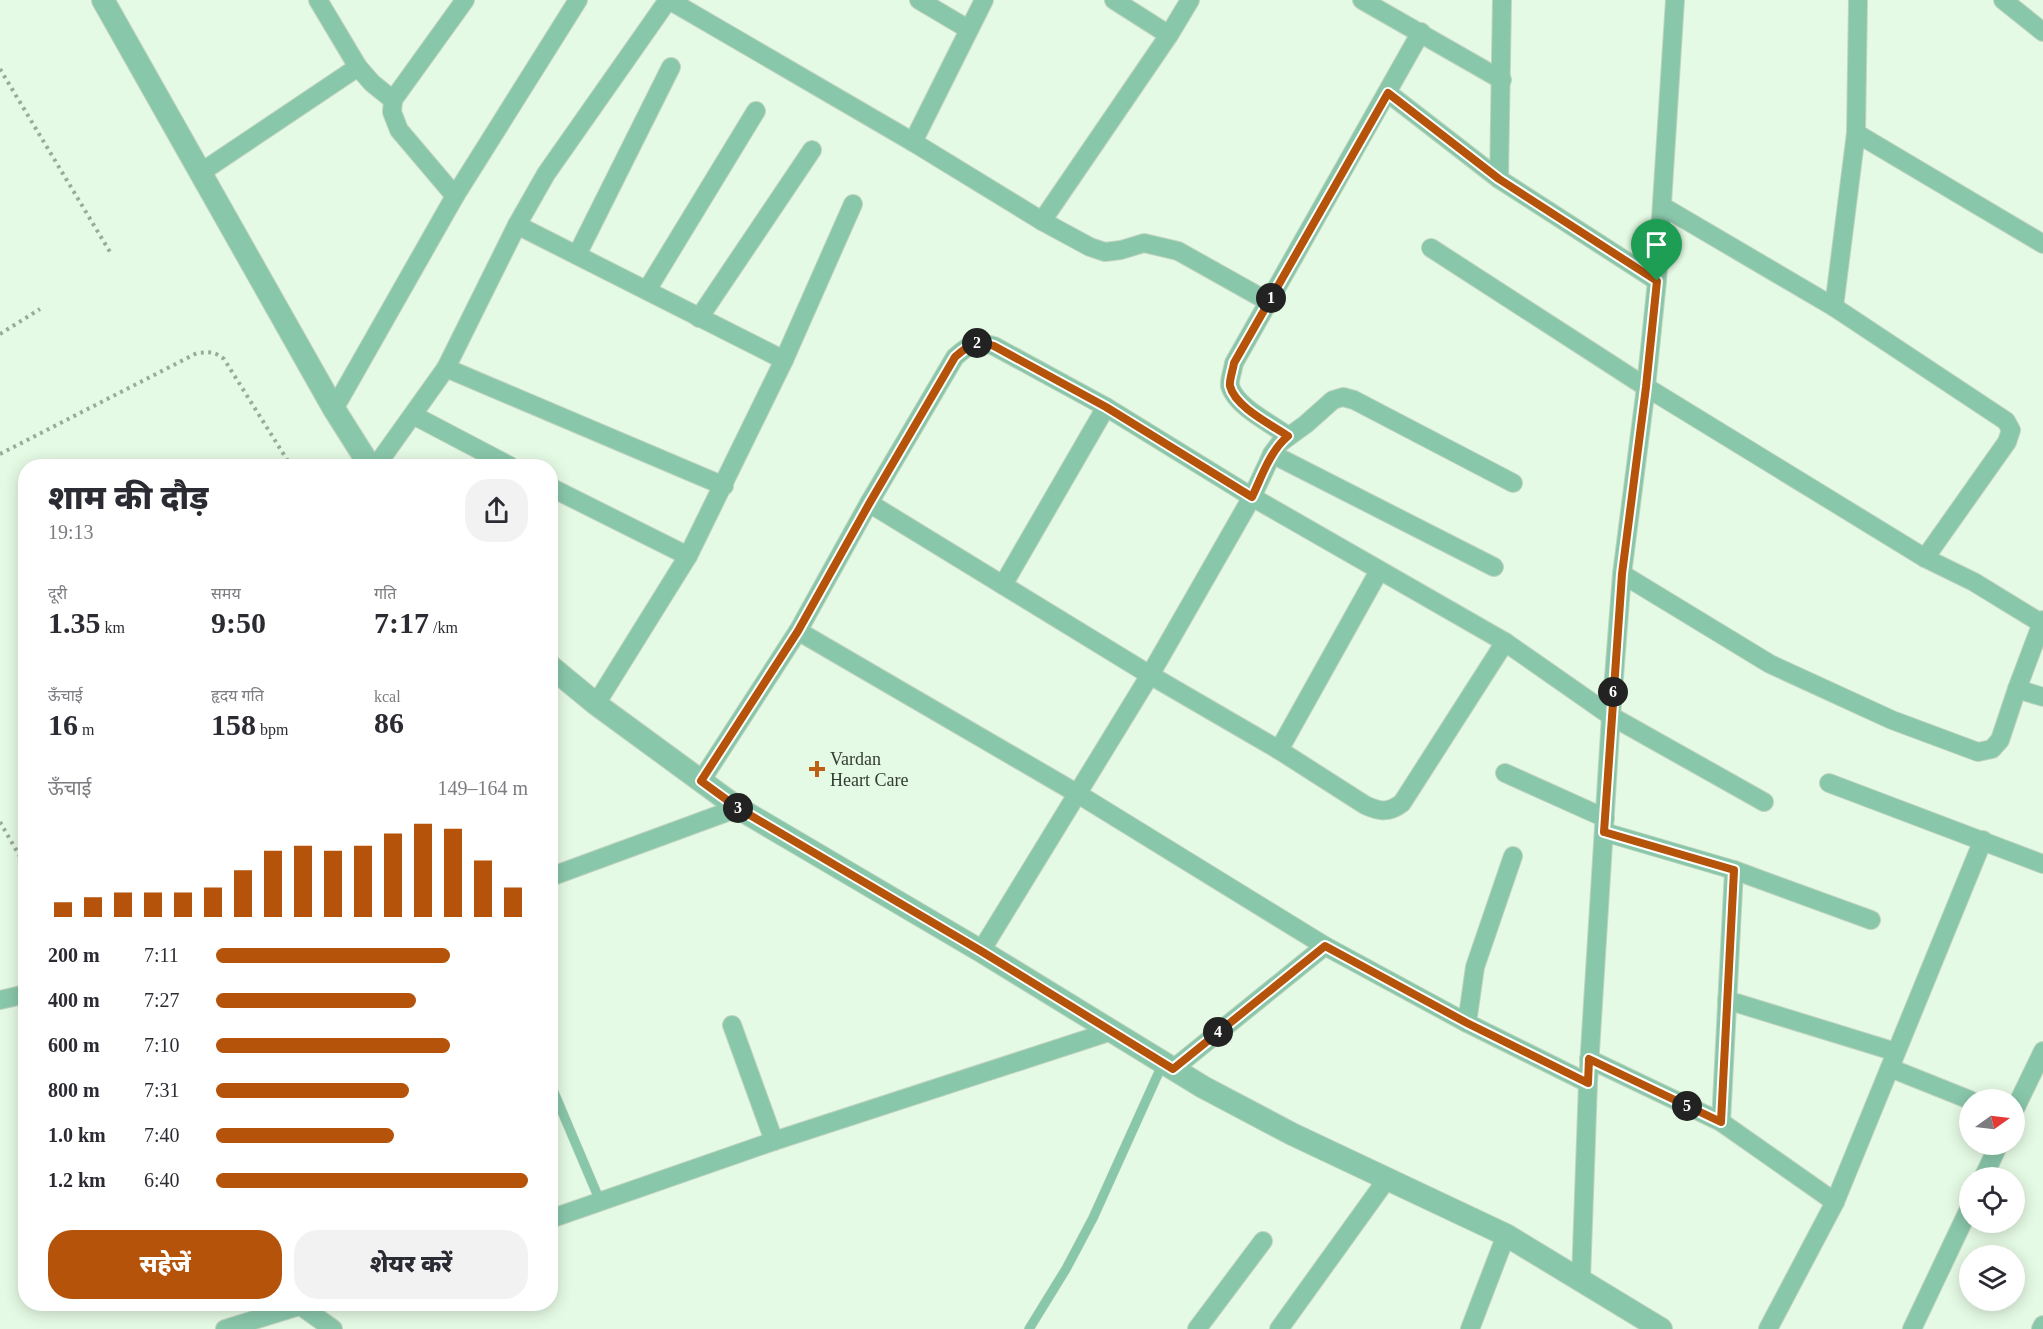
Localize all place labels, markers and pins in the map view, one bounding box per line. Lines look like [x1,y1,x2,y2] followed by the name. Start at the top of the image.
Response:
[1631,219,1682,281] pin
[1256,283,1286,313] pin: 1
[962,328,992,358] pin: 2
[1598,677,1628,707] pin: 6
[830,749,908,790] place label: Vardan Heart Care
[808,760,826,778] marker: Vardan Heart Care
[723,793,753,823] pin: 3
[1203,1017,1233,1047] pin: 4
[1672,1091,1702,1121] pin: 5

